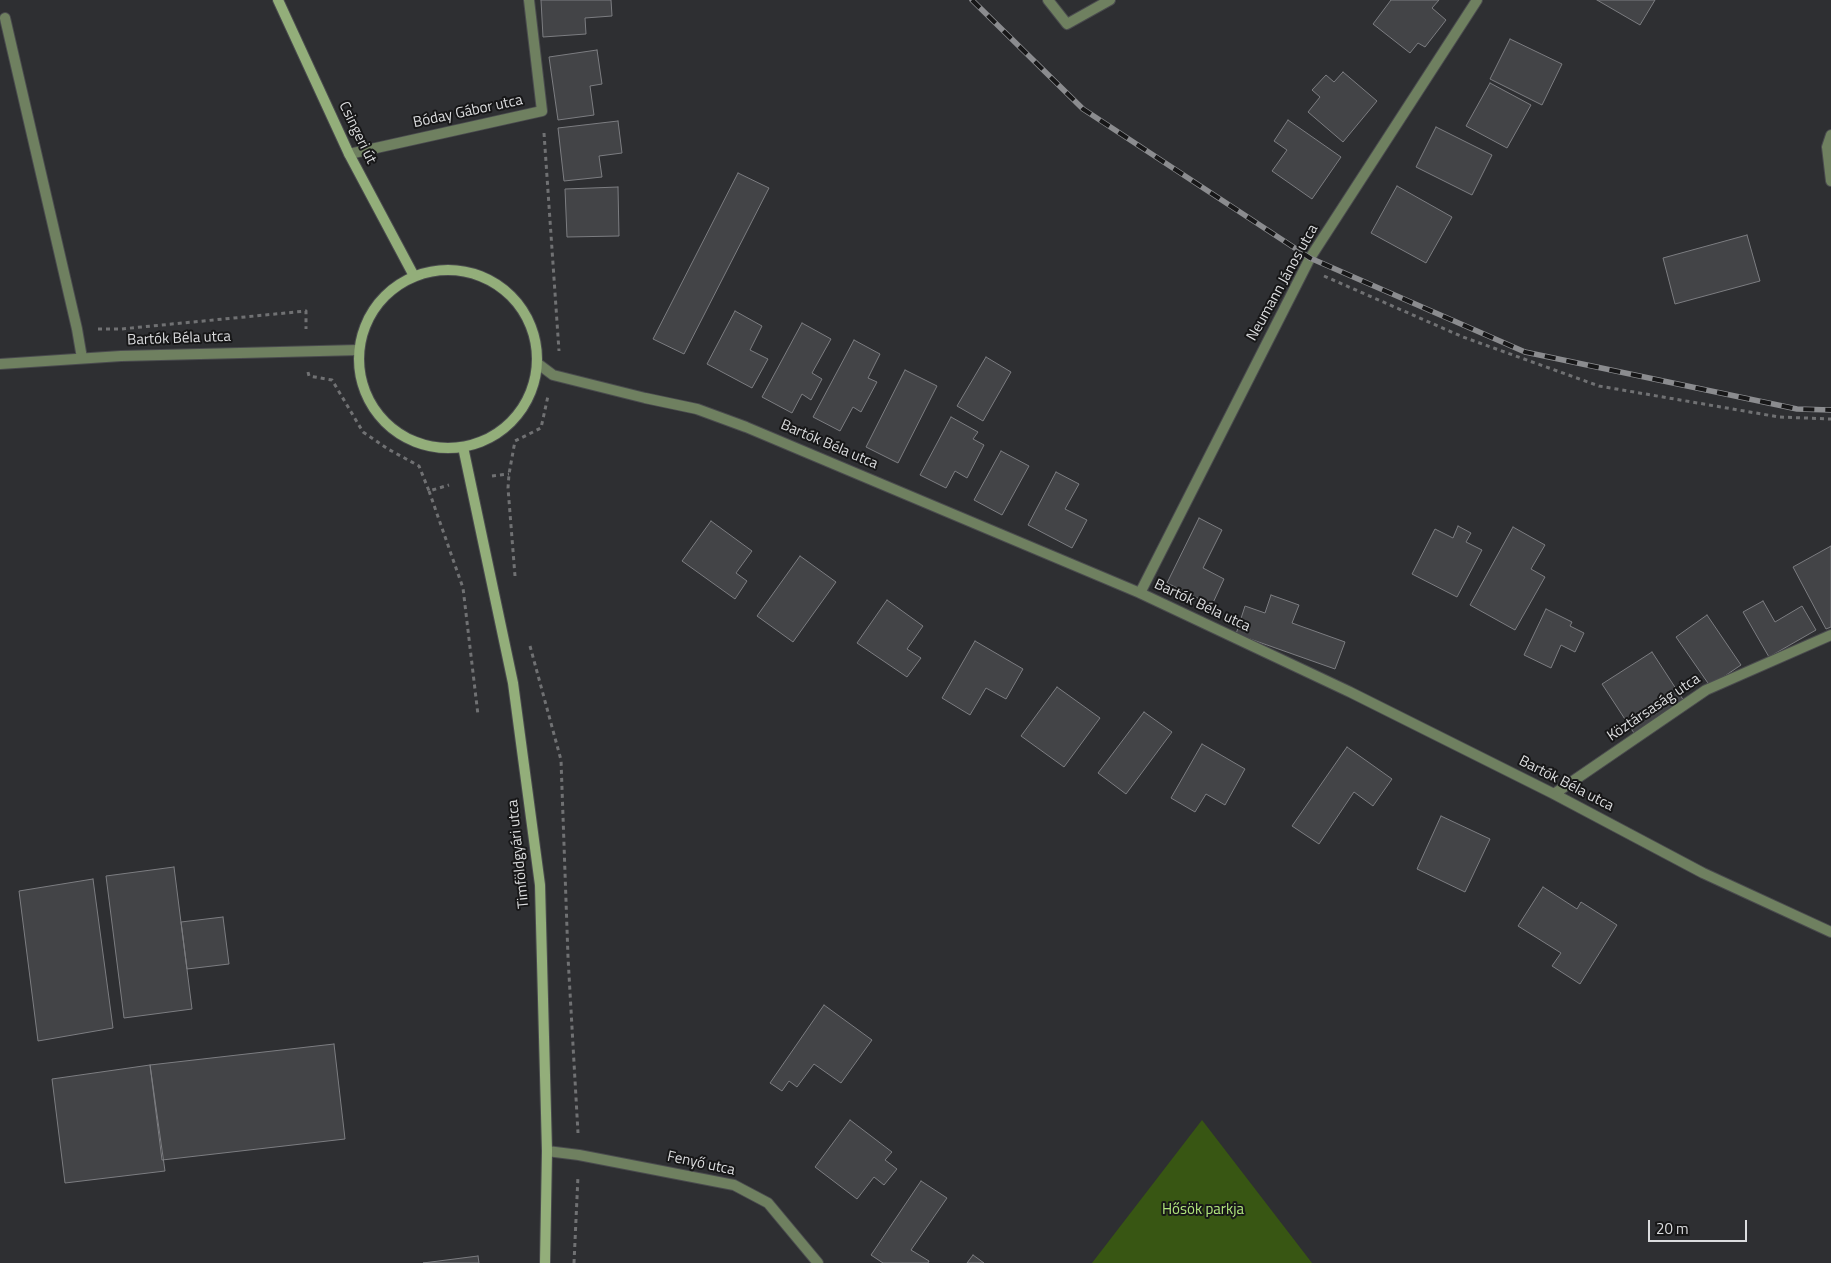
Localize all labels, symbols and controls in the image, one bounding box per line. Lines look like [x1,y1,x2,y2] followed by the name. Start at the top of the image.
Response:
[412,92,524,132] street label: Bóday Gábor utca
[334,99,380,167] street label: Csingeri út
[1244,222,1322,344] street label: Neumann János utca
[127,328,231,350] street label: Bartók Béla utca
[778,416,880,474] street label: Bartók Béla utca
[1151,576,1253,636] street label: Bartók Béla utca
[1604,670,1704,746] street label: Köztársaság utca
[1516,752,1616,816] street label: Bartók Béla utca
[504,799,534,909] street label: Timföldgyári utca
[665,1148,737,1180] street label: Fenyő utca
[1162,1201,1244,1219] park label: Hősök parkja
[1651,1210,1750,1242] scale bar
[1656,1217,1689,1240] text: 20 m

